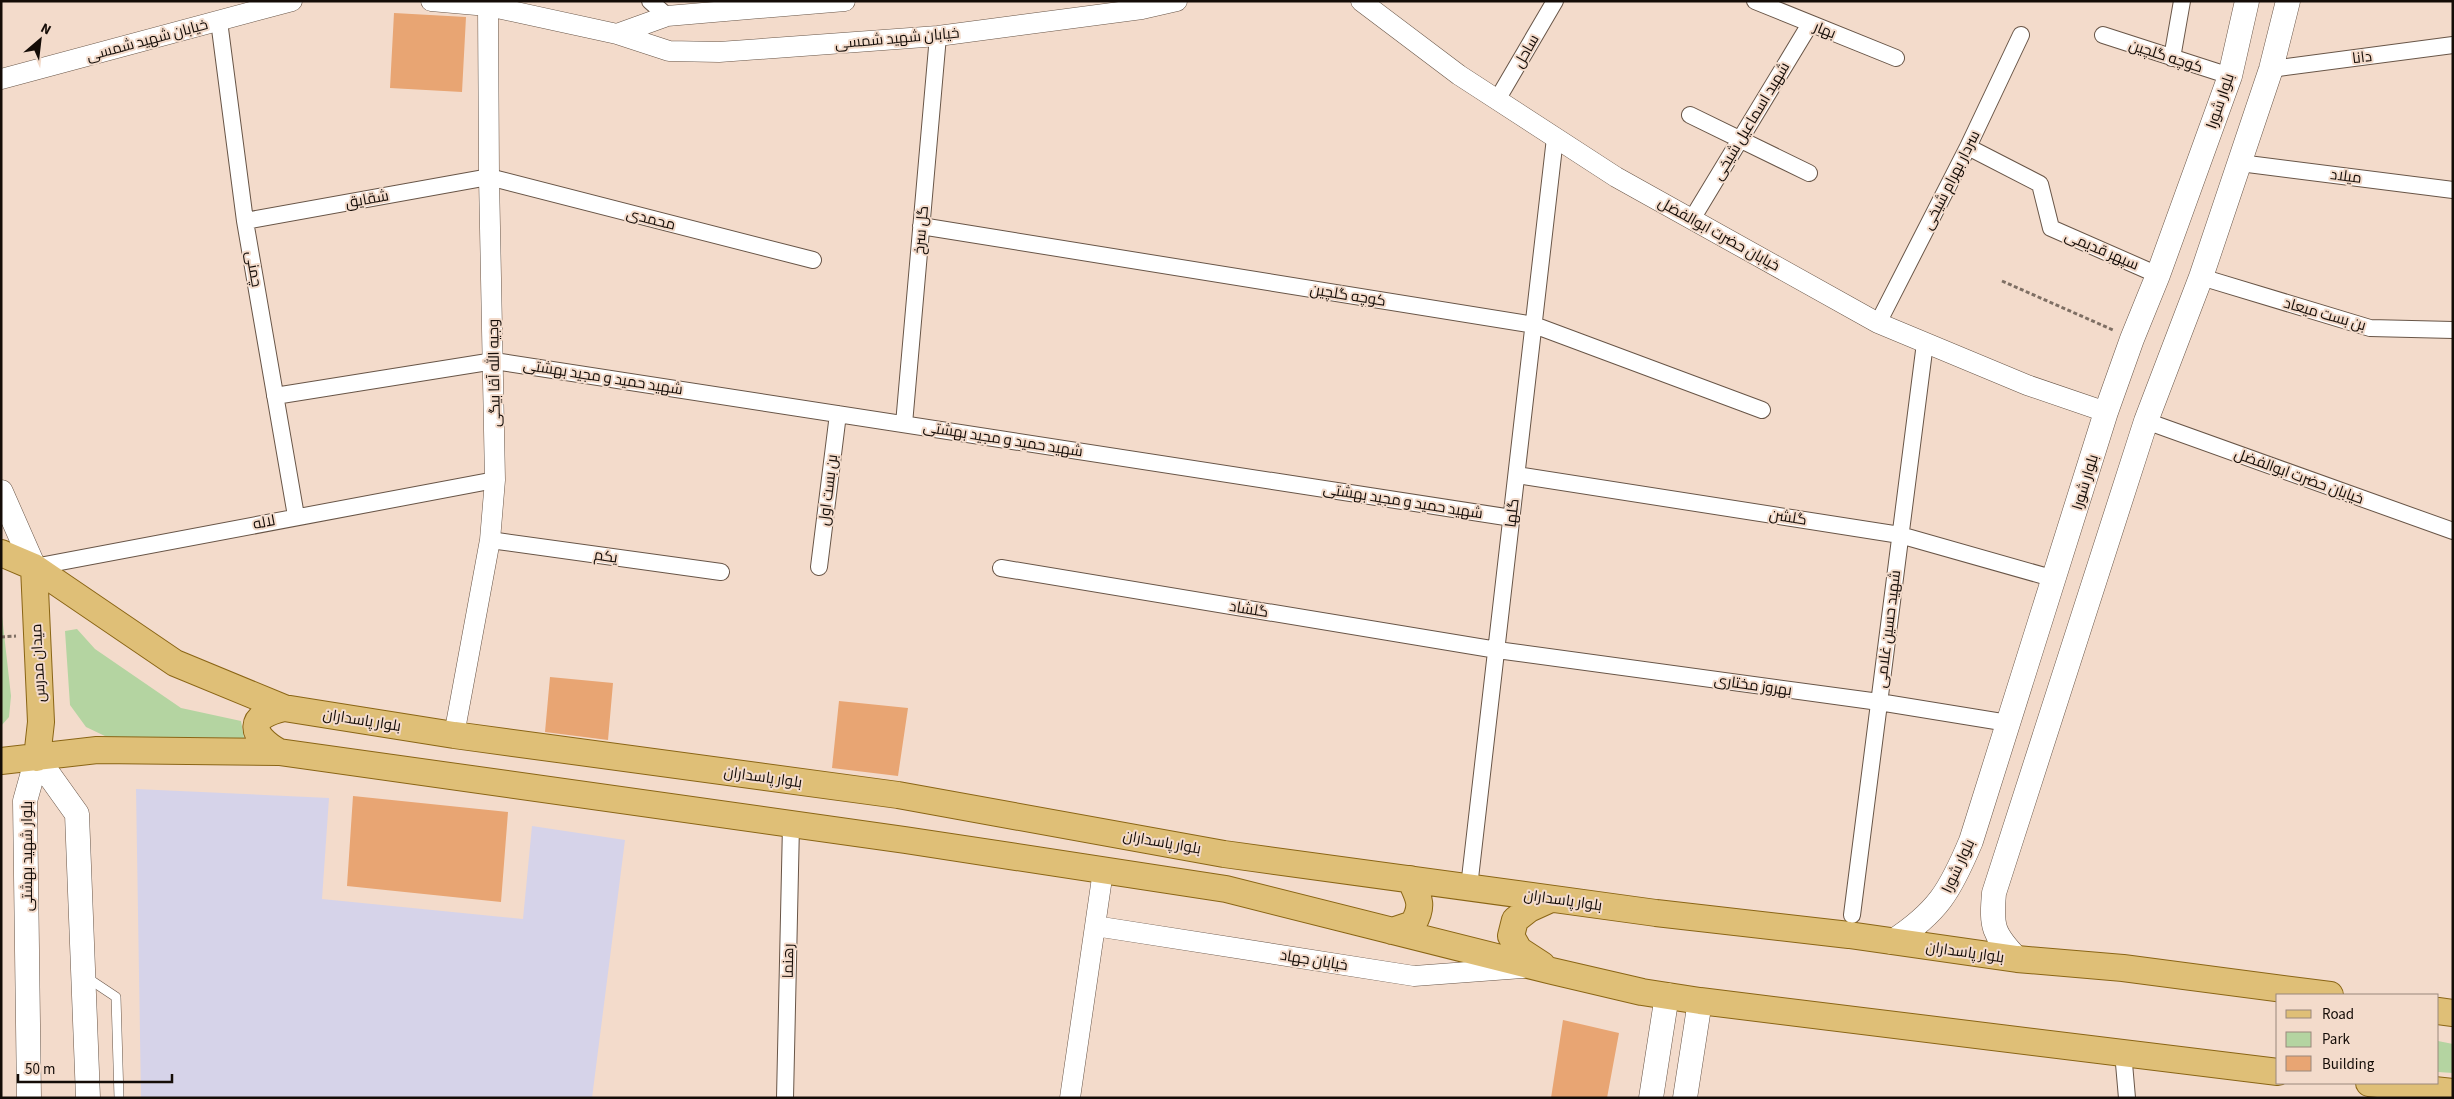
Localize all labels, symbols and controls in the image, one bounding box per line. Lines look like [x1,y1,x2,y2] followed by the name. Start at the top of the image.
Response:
[84,14,210,67] street label: خیابان شهید شمسی
[15,15,65,65] north arrow
[1810,16,1839,44] street label: بهار
[37,18,54,40] text: N
[834,23,960,54] street label: خیابان شهید شمسی
[1508,31,1544,72] street label: ساحل
[2126,35,2206,78] street label: کوچه گلچین
[2351,46,2373,69] street label: دانا
[1708,58,1795,184] street label: شهید اسماعیل شیخی
[2201,71,2240,132] street label: بلوار شورا
[1917,127,1986,233] street label: سردار بهرام شیخی
[2329,164,2363,189] street label: میلاد
[344,185,391,214] street label: شقایق
[1654,192,1783,277] street label: خیابان حضرت ابوالفضل
[624,203,678,236] street label: محمدی
[909,205,934,255] street label: گل سرخ
[2061,225,2142,276] street label: سپهر قدیمی
[240,249,267,289] street label: چمنی
[1308,279,1387,312] street label: کوچه گلچین
[2281,293,2369,336] street label: بن بست میعاد
[483,319,506,427] street label: وجیه الله آقا بیگی
[522,354,684,400] street label: شهید حمید و مجید بهشتی
[922,416,1084,462] street label: شهید حمید و مجید بهشتی
[2231,443,2366,510] street label: خیابان حضرت ابوالفضل
[2067,452,2104,513] street label: بلوار شورا
[814,453,843,527] street label: بن بست اول
[1322,478,1484,524] street label: شهید حمید و مجید بهشتی
[1500,497,1525,529] street label: گلها
[1768,504,1808,531] street label: گلشن
[251,510,277,535] street label: لاله
[593,544,619,569] street label: یکم
[1871,569,1906,689] street label: شهید حسین غلامی
[1228,596,1270,623] street label: گلشاد
[26,623,51,703] street label: میدان مدرس
[1713,670,1793,701] street label: بهروز مختاری
[321,704,403,737] street label: بلوار پاسداران
[722,762,804,793] street label: بلوار پاسداران
[17,801,38,911] street label: بلوار شهید بهشتی
[1121,825,1203,860] street label: بلوار پاسداران
[1937,836,1980,897] street label: بلوار شورا
[1522,885,1604,916] street label: بلوار پاسداران
[1924,937,2006,968] street label: بلوار پاسداران
[778,943,799,979] street label: رهنما
[1278,945,1349,976] street label: خیابان جهاد
[2276,994,2439,1084] legend
[2322,1004,2354,1025] text: Road
[2322,1029,2351,1050] text: Park
[18,1052,171,1084] scale bar
[2322,1054,2375,1075] text: Building
[25,1059,55,1080] text: 50 m

